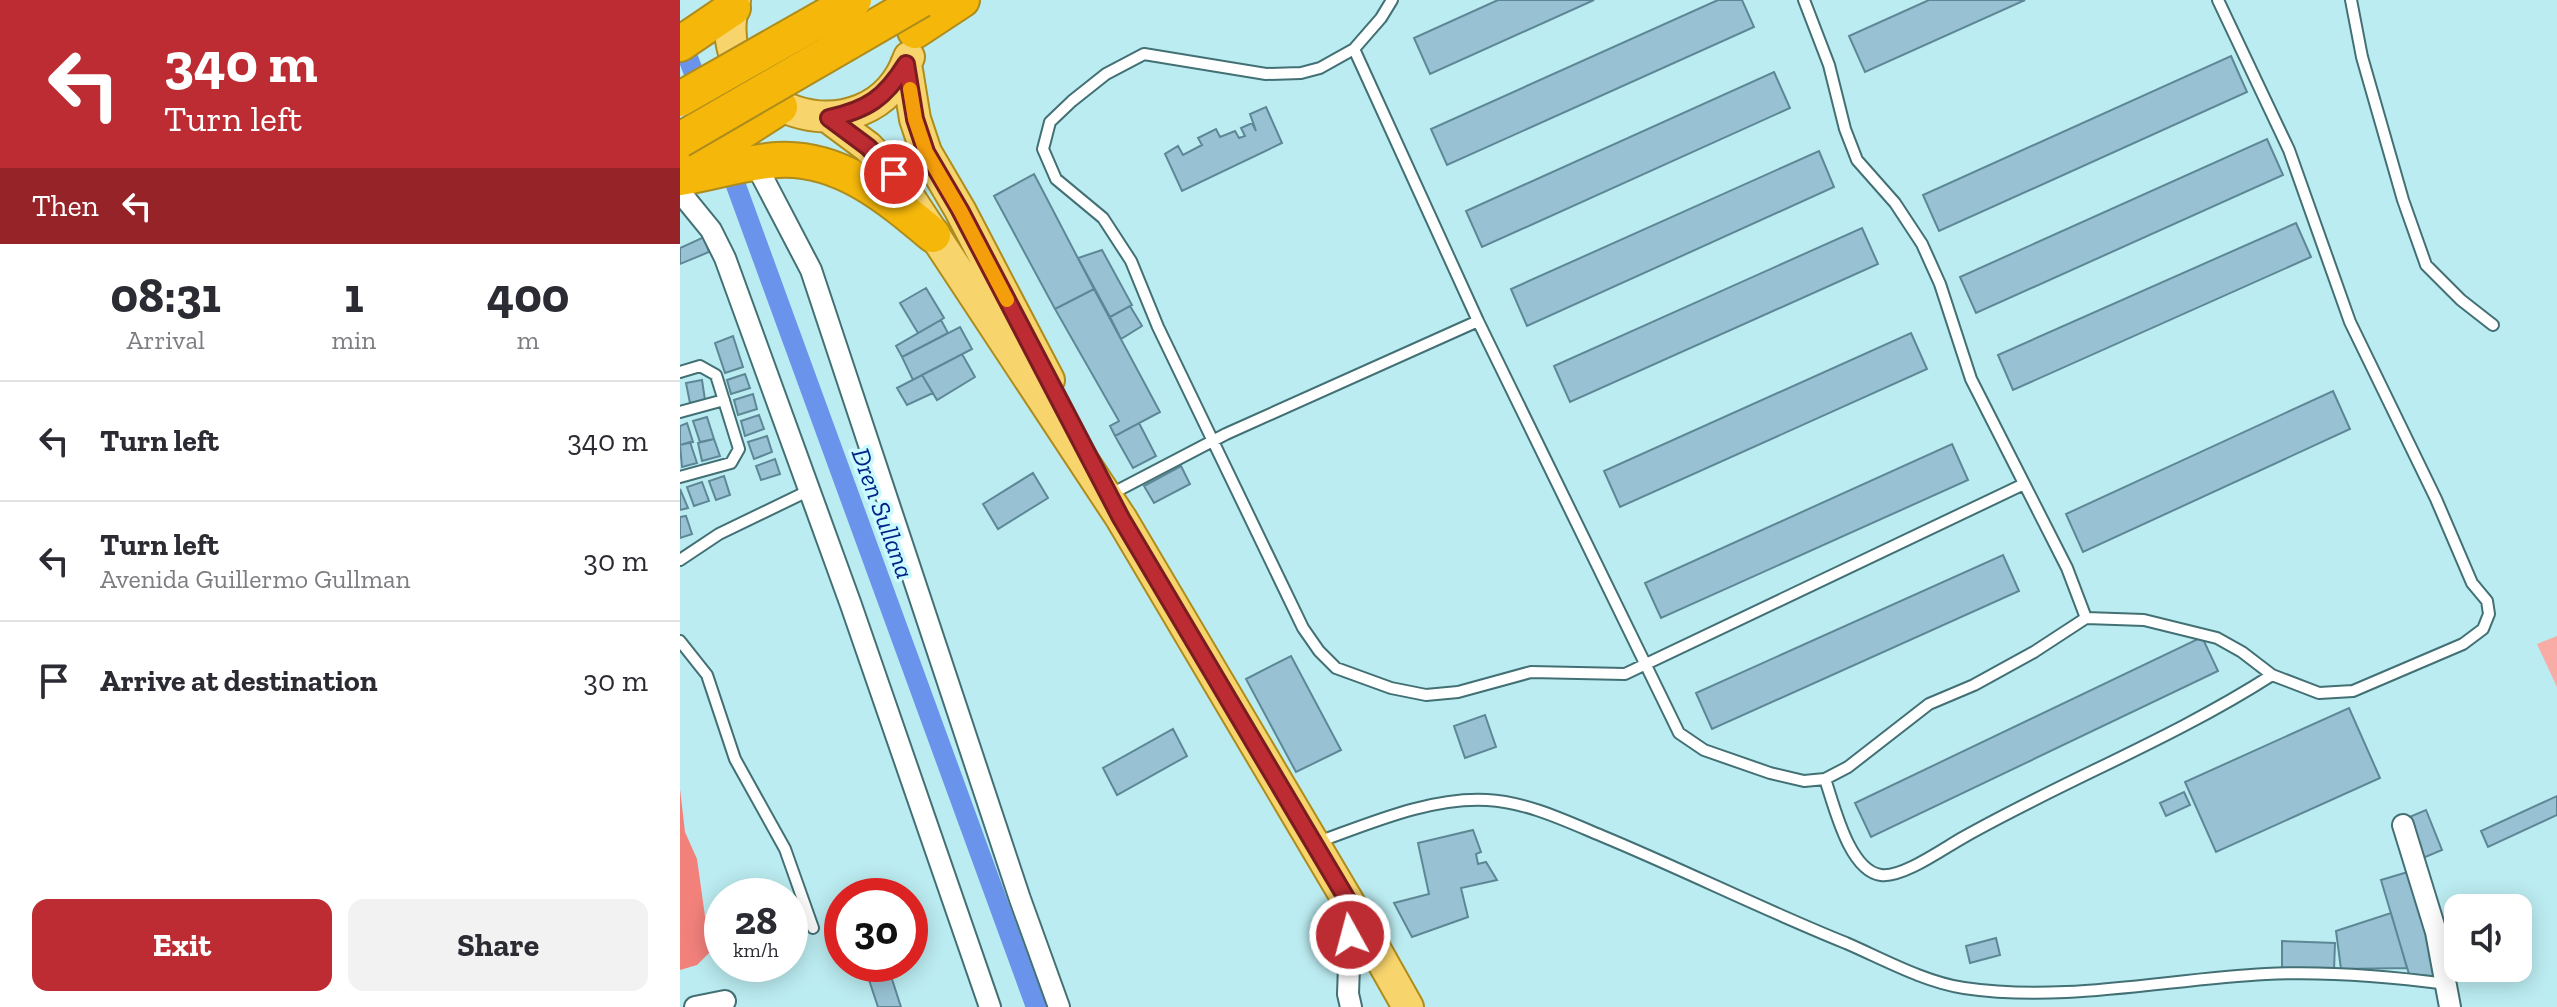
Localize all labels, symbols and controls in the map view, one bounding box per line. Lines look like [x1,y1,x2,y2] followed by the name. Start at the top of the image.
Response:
[164,29,318,96] text: 340 m
[32,32,136,136] icon: left
[164,97,302,140] text: Turn left
[860,140,928,208] pin
[872,152,916,196] icon: arrive
[115,184,159,228] icon: left
[32,188,99,224] text: Then
[111,267,221,324] text: 08:31
[344,267,364,324] text: 1
[487,267,569,324] text: 400
[127,324,205,356] text: Arrival
[332,324,376,356] text: min
[517,324,539,356] text: m
[32,419,76,463] icon: left
[100,423,219,459] text: Turn left
[567,423,648,459] text: 340 m
[845,443,921,583] water label: Dren Sullana
[100,527,219,563] text: Turn left
[32,539,76,583] icon: left
[583,543,648,579] text: 30 m
[100,563,410,595] text: Avenida Guillermo Gullman
[32,659,76,703] icon: arrive
[100,663,377,699] text: Arrive at destination
[583,663,648,699] text: 30 m
[824,878,928,982] speed limit sign: 30
[1308,893,1392,977] position arrow
[2444,894,2532,982] map controls
[2444,894,2532,982] button: sound
[734,896,778,944] text: 28
[32,899,332,991] button: Exit
[348,899,648,991] button: Share
[733,938,779,962] text: km/h

